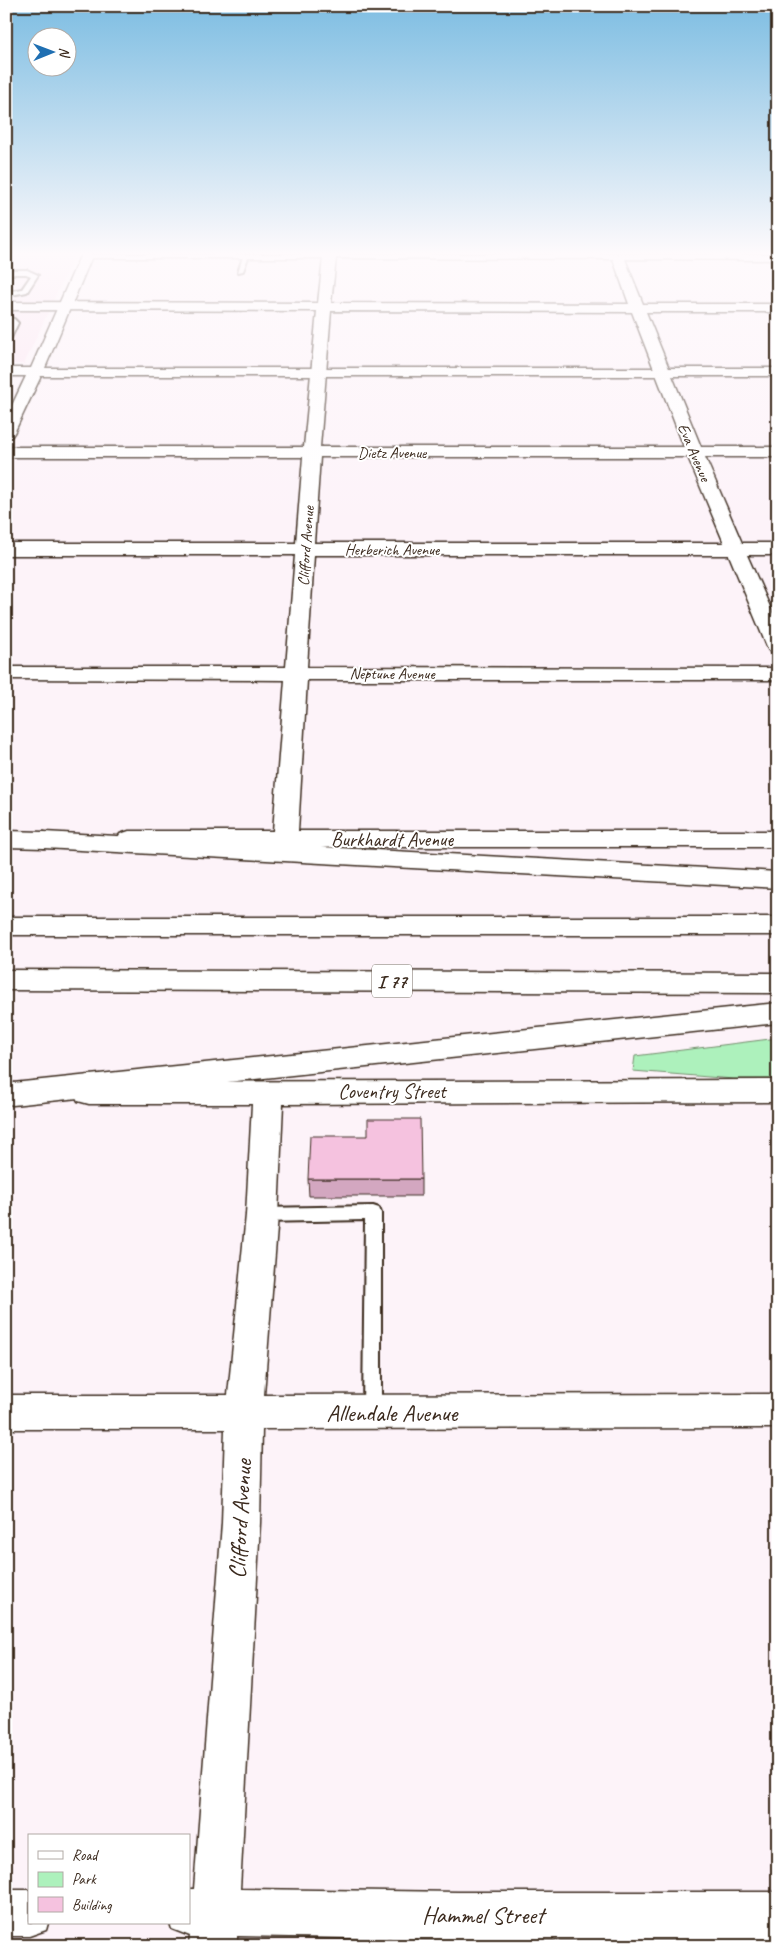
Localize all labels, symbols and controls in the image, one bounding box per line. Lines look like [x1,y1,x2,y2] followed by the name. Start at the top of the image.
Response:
[28,28,78,78] north arrow
[56,47,73,59] text: N
[673,420,716,486] street label: Eva Avenue
[358,443,428,463] street label: Dietz Avenue
[293,504,319,587] street label: Clifford Avenue
[345,540,441,560] street label: Herberich Avenue
[349,664,436,684] street label: Neptune Avenue
[331,827,454,852] street label: Burkhardt Avenue
[372,964,412,998] road number: I 77
[338,1079,448,1104] street label: Coventry Street
[327,1398,460,1428] street label: Allendale Avenue
[222,1456,258,1579] street label: Clifford Avenue
[28,1834,190,1924] legend
[72,1846,99,1865] text: Road
[72,1870,97,1889] text: Park
[72,1896,112,1915] text: Building
[422,1900,547,1930] street label: Hammel Street

